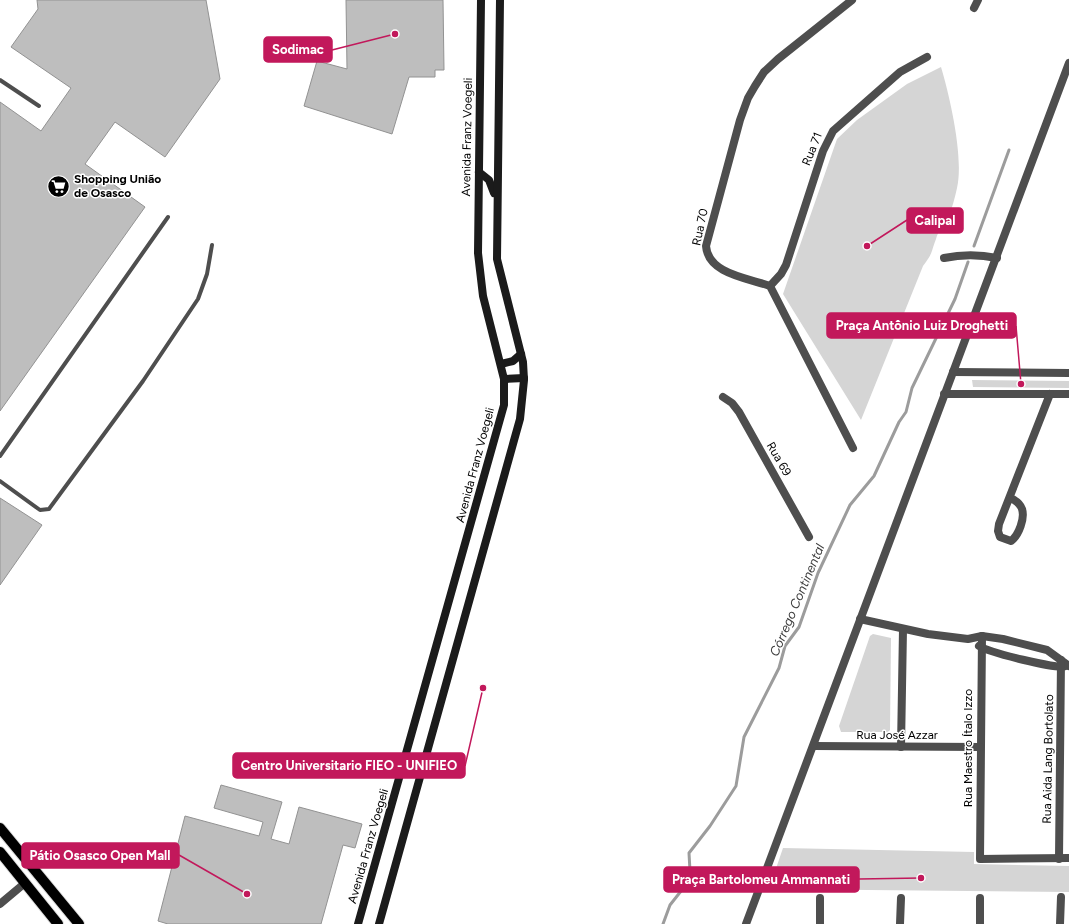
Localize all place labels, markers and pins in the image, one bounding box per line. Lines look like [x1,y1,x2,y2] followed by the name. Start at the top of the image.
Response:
[264,37,332,62] callout: Sodimac
[74,172,161,200] place label: Shopping União de Osasco
[45,173,71,199] supermarket icon: Shopping União de Osasco
[907,208,963,233] callout: Calipal
[827,313,1016,338] callout: Praça Antônio Luiz Droghetti
[233,753,465,778] callout: Centro Universitario FIEO - UNIFIEO
[22,843,179,868] callout: Pátio Osasco Open Mall
[664,867,859,892] callout: Praça Bartolomeu Ammannati

